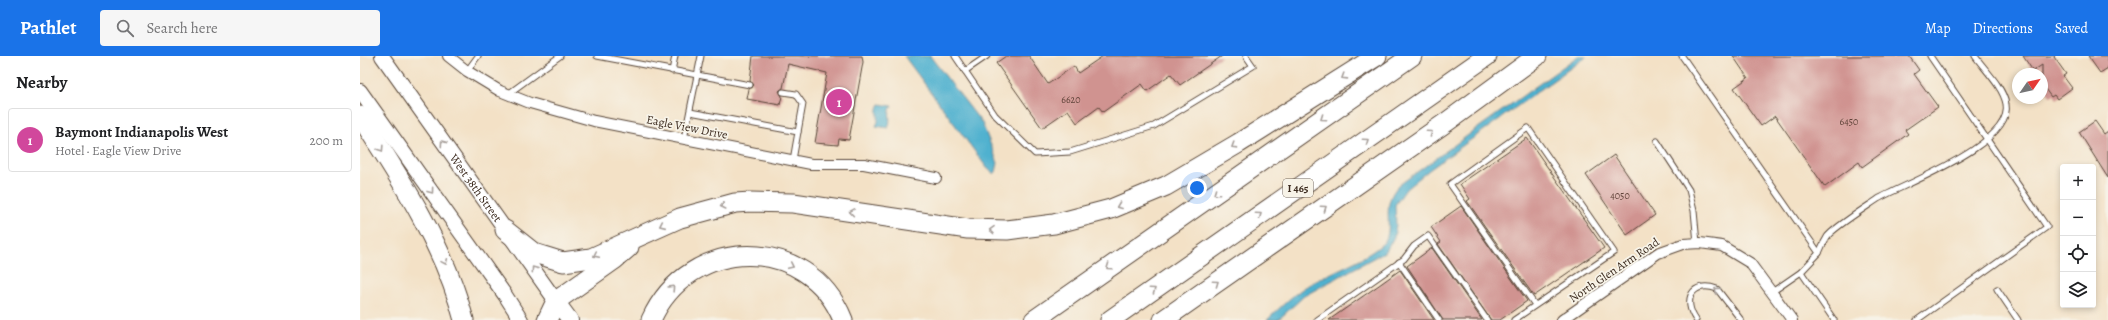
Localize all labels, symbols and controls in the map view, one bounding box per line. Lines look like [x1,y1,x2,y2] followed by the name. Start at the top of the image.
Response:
[100,10,380,46] search box
[20,15,76,41] text: Pathlet
[114,17,136,39] icon: search
[146,18,218,38] text: Search here
[1925,19,1951,38] text: Map
[1973,19,2033,38] text: Directions
[2055,19,2088,38] text: Saved
[2012,68,2048,104] north arrow
[16,71,67,94] text: Nearby
[1341,72,1348,80] one-way arrow
[826,87,852,117] pin: 1
[1061,93,1081,106] house number: 6620
[645,111,729,143] street label: Eagle View Drive
[1320,113,1327,120] one-way arrow
[1840,115,1858,128] house number: 6450
[55,122,228,142] text: Baymont Indianapolis West
[1426,130,1433,138] one-way arrow
[28,132,32,149] text: 1
[310,132,343,149] text: 200 m
[1362,138,1369,146] one-way arrow
[441,140,448,147] one-way arrow
[55,142,181,159] text: Hotel · Eagle View Drive
[1231,142,1238,149] one-way arrow
[376,144,383,151] one-way arrow
[446,150,506,225] street label: West 38th Street
[2060,164,2096,308] map controls
[2060,164,2096,200] button: +
[1187,178,1207,198] your location
[1283,179,1313,197] road number: I 465
[426,187,434,194] one-way arrow
[1213,188,1220,196] one-way arrow
[1610,189,1630,202] house number: 4050
[2060,200,2096,236] button: −
[720,201,727,210] one-way arrow
[1116,202,1123,210] one-way arrow
[1320,205,1327,213] one-way arrow
[849,208,855,217] one-way arrow
[1255,213,1262,220] one-way arrow
[658,220,666,228] one-way arrow
[989,226,995,234] one-way arrow
[1566,234,1663,306] street label: North Glen Arm Road
[2060,236,2096,272] button: locate
[592,250,600,258] one-way arrow
[440,258,448,265] one-way arrow
[787,261,794,269] one-way arrow
[1107,262,1114,269] one-way arrow
[531,267,538,274] one-way arrow
[2060,272,2096,308] button: layers
[1211,281,1218,288] one-way arrow
[667,285,675,293] one-way arrow
[1149,287,1156,295] one-way arrow
[1714,288,1721,295] one-way arrow

